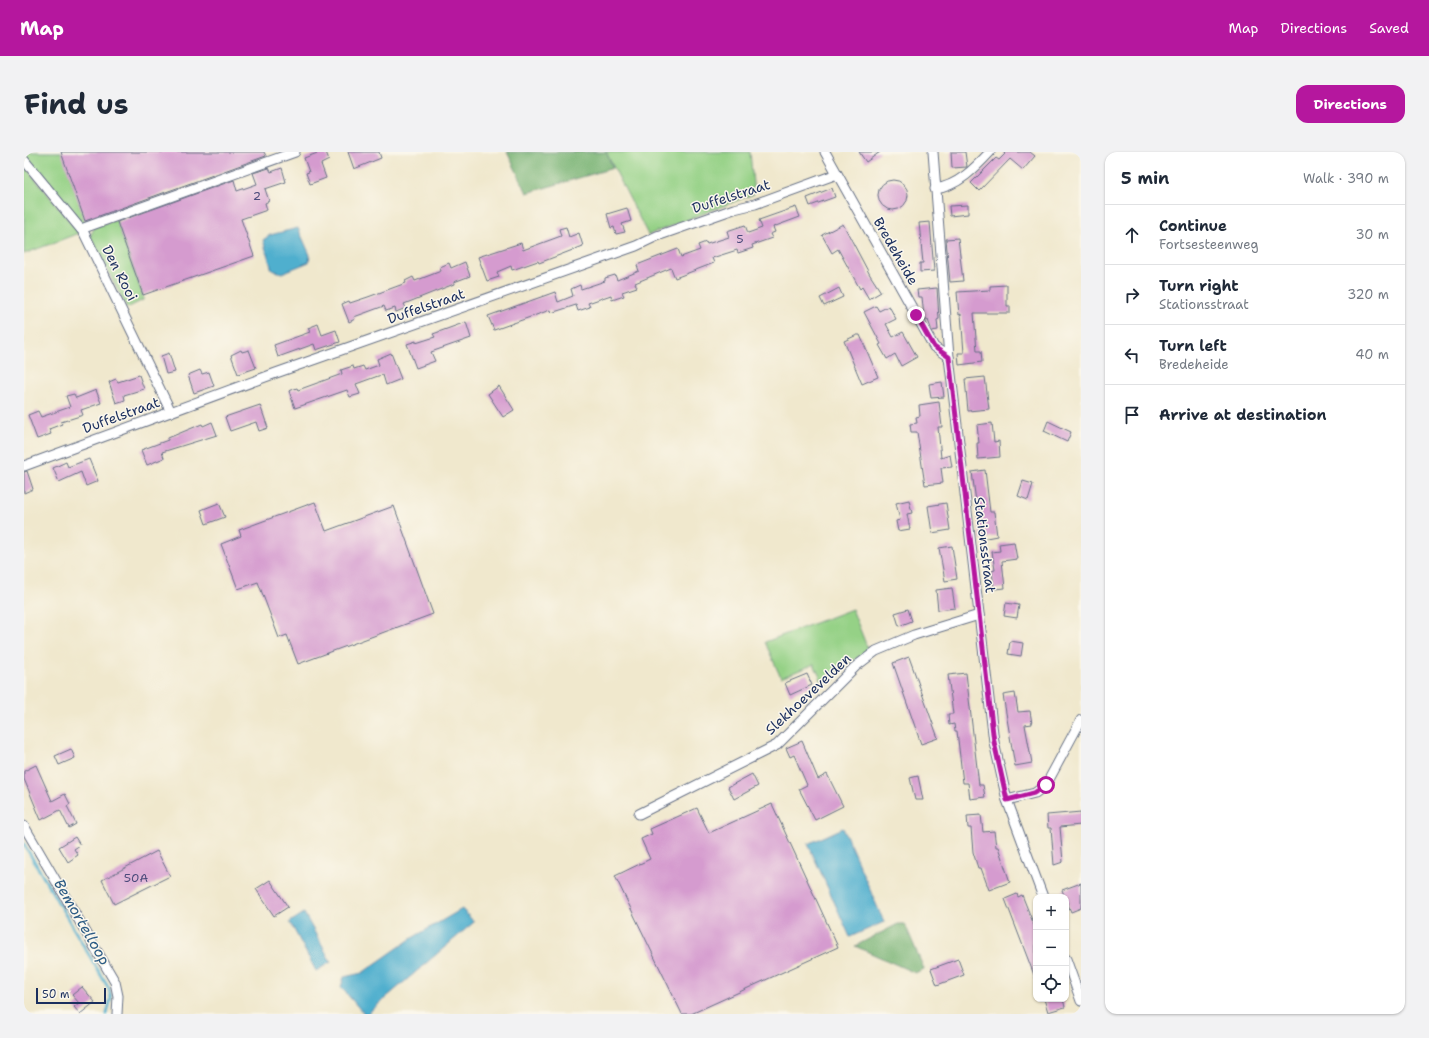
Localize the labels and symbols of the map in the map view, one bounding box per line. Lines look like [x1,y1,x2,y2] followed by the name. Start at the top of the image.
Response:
[690,175,772,217] street label: Duffelstraat
[253,188,261,204] house number: 2
[869,214,923,288] street label: Bredeheide
[736,231,744,247] house number: 5
[98,242,142,304] street label: Den Rooi
[385,284,467,328] street label: Duffelstraat
[907,306,925,324] route end
[80,393,162,437] street label: Duffelstraat
[970,496,1000,594] street label: Stationsstraat
[761,649,855,739] street label: Slekhoevevelden
[1037,776,1055,794] route start
[124,870,148,886] house number: 50A
[49,875,115,969] water label: Bemortelloop
[36,986,106,1005] scale bar

